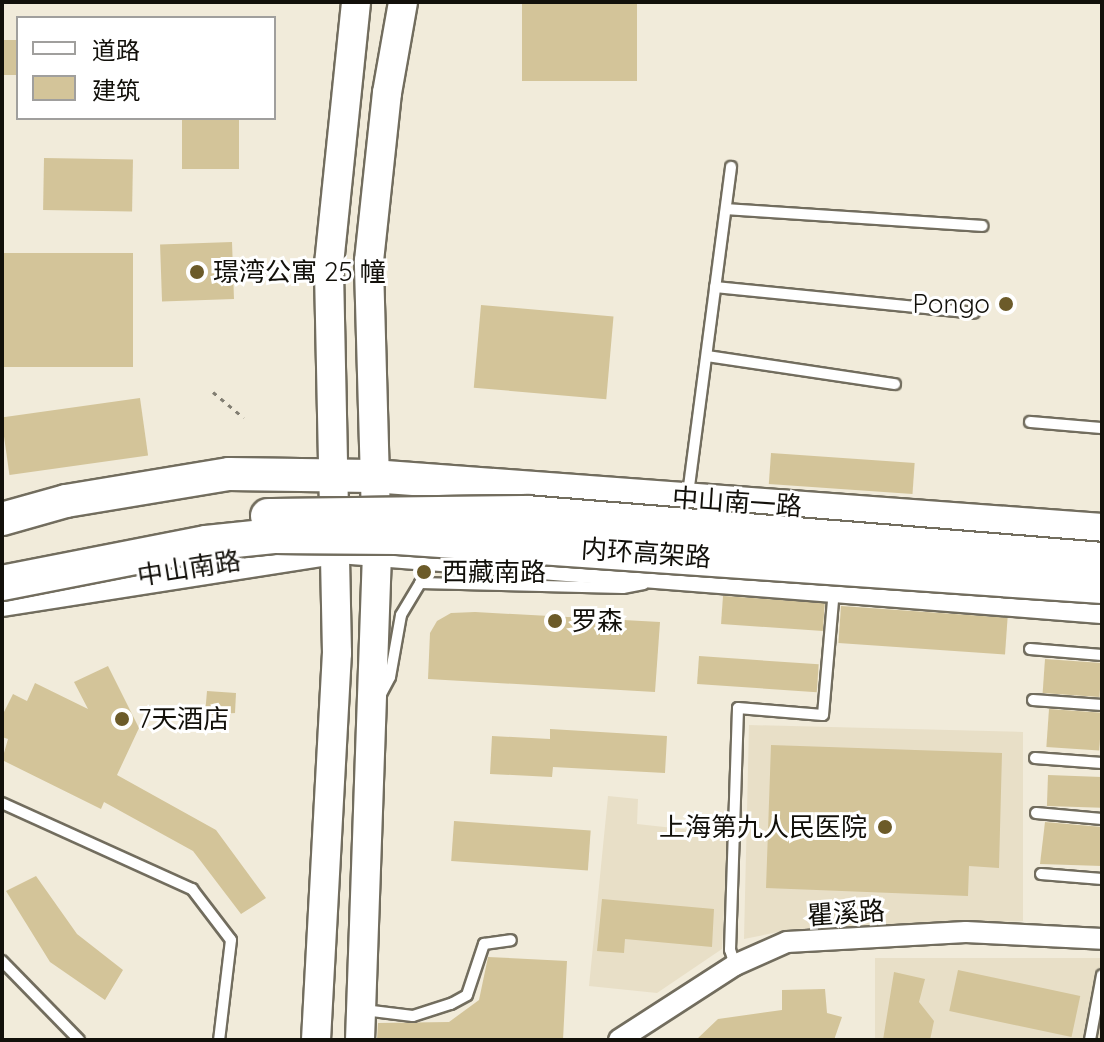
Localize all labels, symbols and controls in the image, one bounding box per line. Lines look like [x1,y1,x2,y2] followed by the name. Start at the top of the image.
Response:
[16,16,276,120] legend
[92,35,140,65] text: 道路
[92,75,140,105] text: 建筑
[213,256,386,288] place label: 璟湾公寓 25 幢
[188,263,206,281] marker: 璟湾公寓 25 幢
[913,288,990,320] place label: Pongo
[997,295,1015,313] marker: Pongo
[671,482,803,522] street label: 中山南一路
[580,533,712,573] street label: 内环高架路
[135,544,243,592] street label: 中山南路
[442,556,546,588] place label: 西藏南路
[413,561,435,583] marker: 西藏南路
[571,605,623,637] place label: 罗森
[546,612,564,630] marker: 罗森
[138,703,229,735] place label: 7天酒店
[113,710,131,728] marker: 7天酒店
[659,811,867,843] place label: 上海第九人民医院
[874,816,896,838] marker: 上海第九人民医院
[806,895,886,931] street label: 瞿溪路

